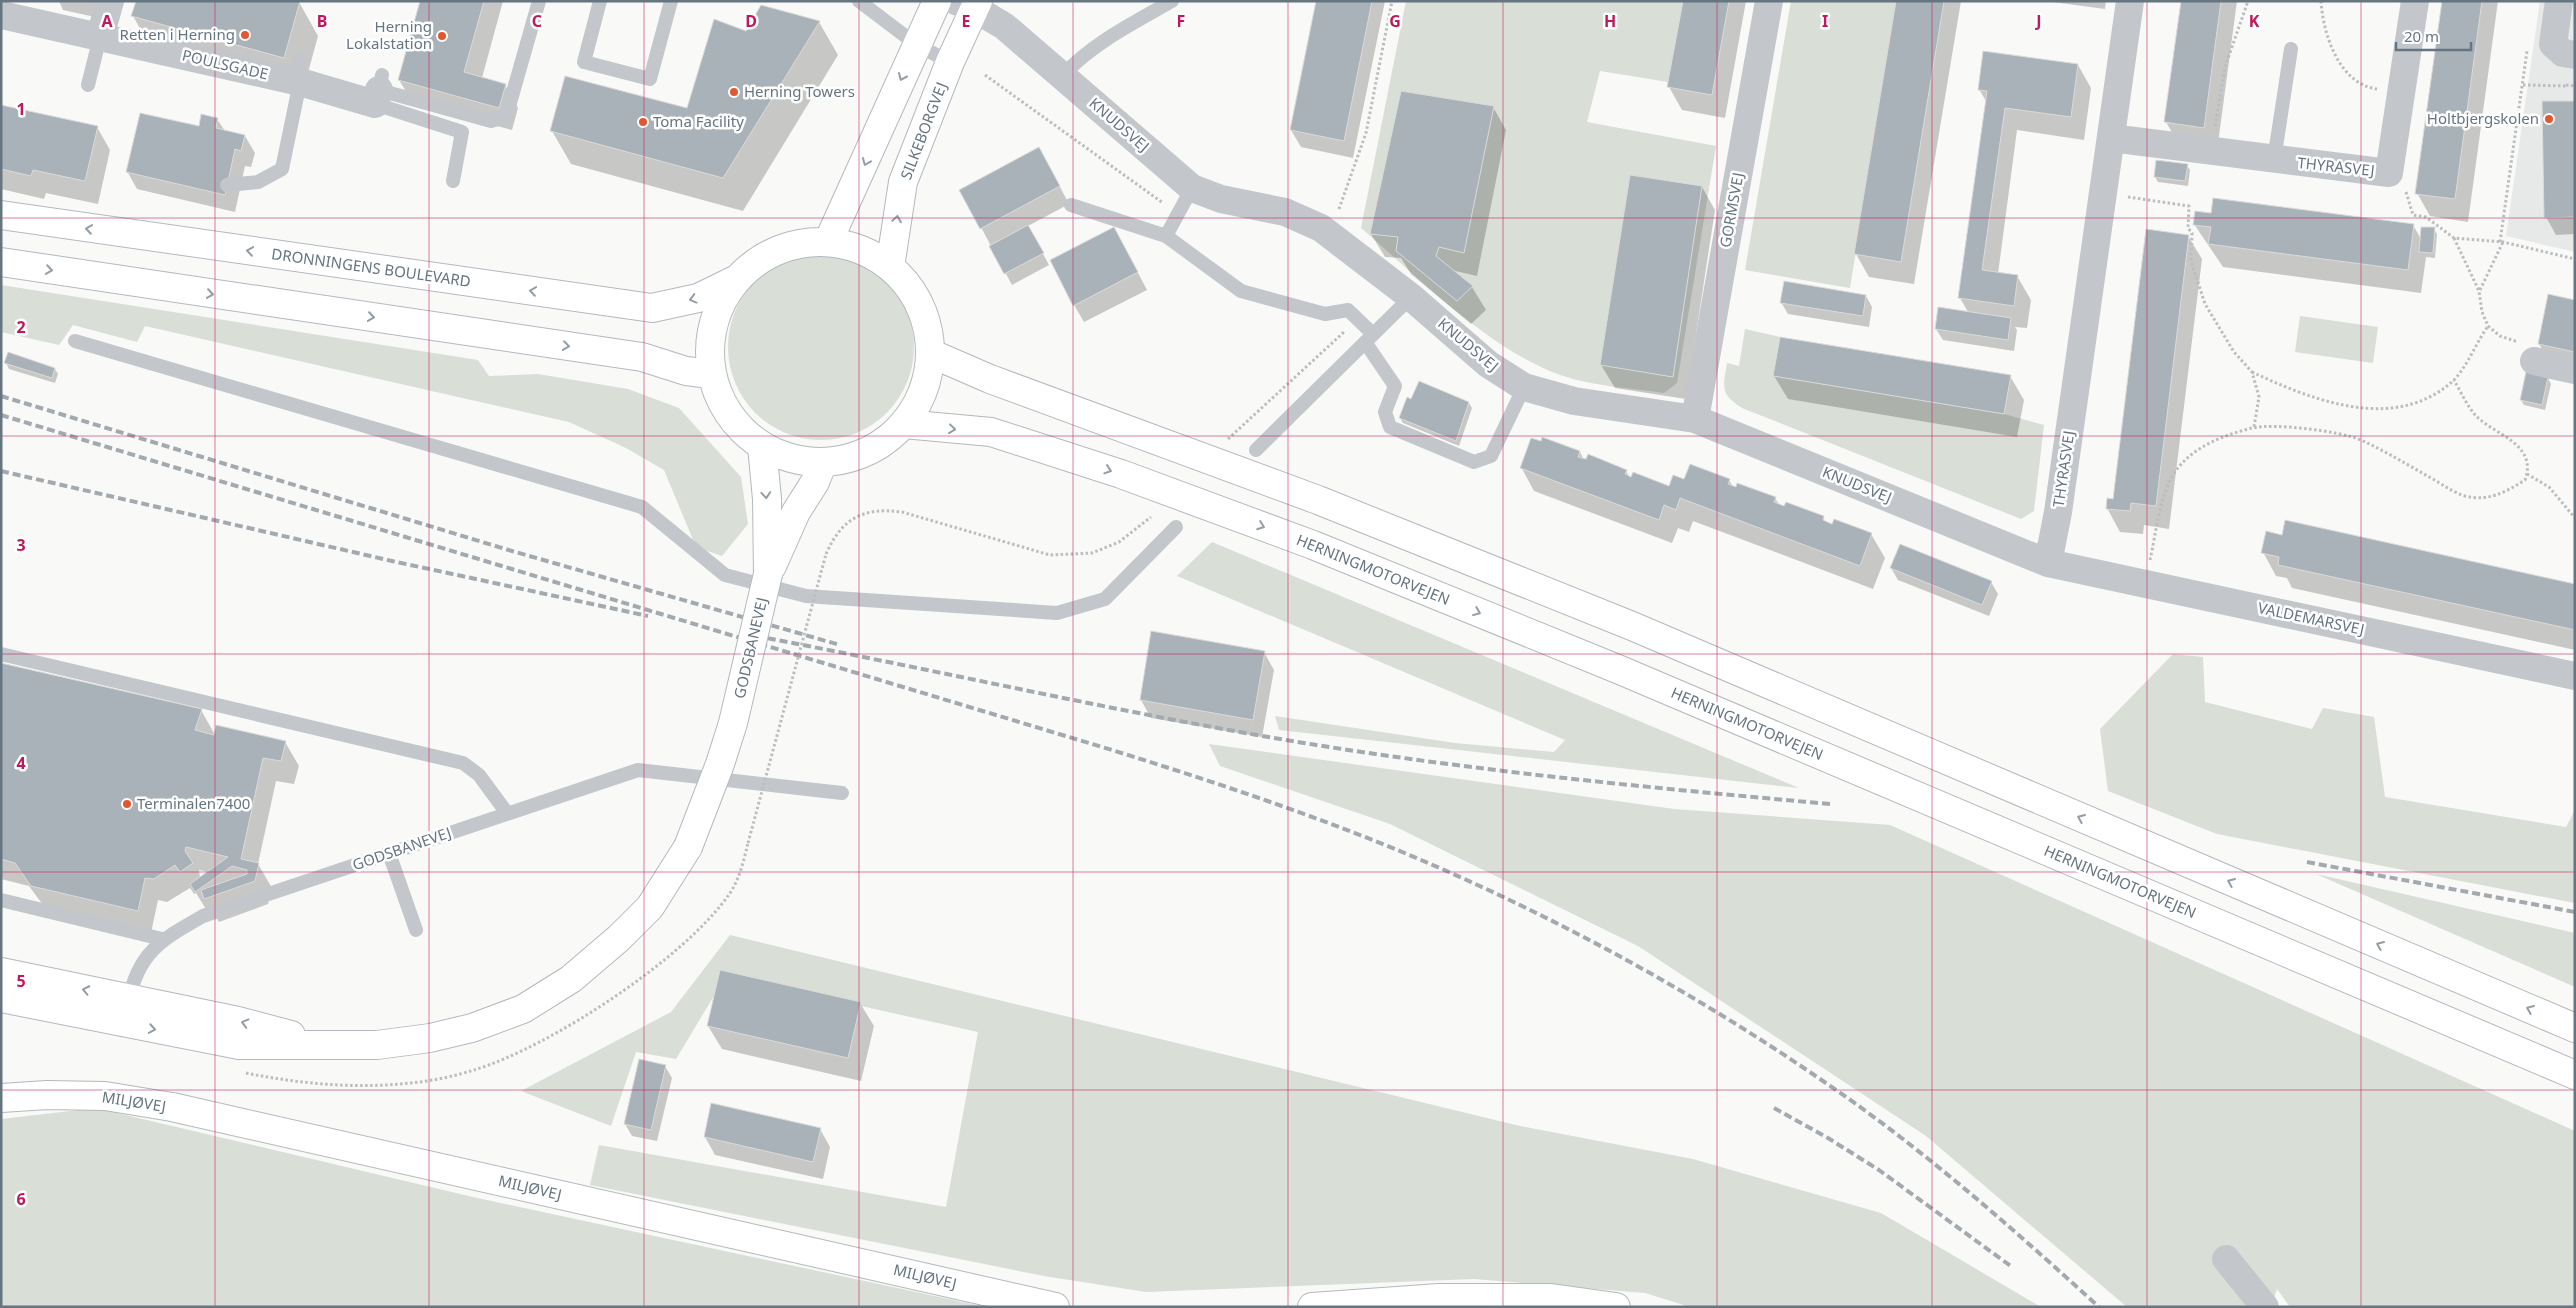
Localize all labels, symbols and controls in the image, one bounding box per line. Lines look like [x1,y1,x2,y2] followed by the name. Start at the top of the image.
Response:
[101,10,113,32] text: A
[317,10,327,32] text: B
[532,10,542,32] text: C
[745,10,757,32] text: D
[962,10,971,32] text: E
[1177,10,1185,32] text: F
[1389,10,1401,32] text: G
[1604,10,1616,32] text: H
[1822,10,1828,32] text: I
[2034,10,2042,32] text: J
[2249,10,2260,32] text: K
[346,16,432,53] place label: Herning Lokalstation
[2396,20,2471,52] scale bar
[120,24,235,44] place label: Retten i Herning
[2404,26,2439,46] text: 20 m
[239,29,251,41] marker: Retten i Herning
[436,30,448,42] marker: Herning Lokalstation
[180,44,270,84] street label: POULSGADE
[898,72,909,81] one-way arrow
[895,79,951,182] street label: SILKEBORGVEJ
[744,81,855,101] place label: Herning Towers
[728,86,740,98] marker: Herning Towers
[1085,93,1154,156] street label: KNUDSVEJ
[16,98,26,120] text: 1
[2427,108,2539,128] place label: Holtbjergskolen
[653,111,744,131] place label: Toma Facility
[2543,113,2555,125] marker: Holtbjergskolen
[637,116,649,128] marker: Toma Facility
[2297,152,2376,180] street label: THYRASVEJ
[861,157,872,166] one-way arrow
[1715,171,1747,249] street label: GORMSVEJ
[892,214,902,223] one-way arrow
[85,224,93,235] one-way arrow
[270,243,472,291] street label: DRONNINGENS BOULEVARD
[246,247,255,257] one-way arrow
[45,265,54,275] one-way arrow
[528,286,536,297] one-way arrow
[206,288,214,299] one-way arrow
[689,293,697,304] one-way arrow
[367,312,375,322] one-way arrow
[1434,313,1503,375] street label: KNUDSVEJ
[16,316,26,338] text: 2
[563,340,571,351] one-way arrow
[948,423,956,434] one-way arrow
[2048,429,2078,509] street label: THYRASVEJ
[1820,461,1895,507] street label: KNUDSVEJ
[1104,465,1112,475] one-way arrow
[761,491,772,499] one-way arrow
[1256,520,1265,530] one-way arrow
[1294,529,1453,609] street label: HERNINGMOTORVEJEN
[16,534,26,556] text: 3
[729,595,771,700] street label: GODSBANEVEJ
[2256,597,2366,639] street label: VALDEMARSVEJ
[1472,605,1481,616] one-way arrow
[1668,682,1827,764] street label: HERNINGMOTORVEJEN
[16,752,26,774] text: 4
[137,793,250,813] place label: Terminalen7400
[121,798,133,810] marker: Terminalen7400
[2077,814,2086,825] one-way arrow
[350,822,454,874] street label: GODSBANEVEJ
[2041,840,2200,922] street label: HERNINGMOTORVEJEN
[2227,877,2236,888] one-way arrow
[2376,941,2385,952] one-way arrow
[16,970,26,992] text: 5
[82,985,91,996] one-way arrow
[2526,1005,2535,1016] one-way arrow
[241,1018,250,1029] one-way arrow
[147,1023,156,1033] one-way arrow
[101,1086,168,1116] street label: MILJØVEJ
[497,1170,564,1204] street label: MILJØVEJ
[16,1188,26,1210] text: 6
[892,1259,959,1293] street label: MILJØVEJ

